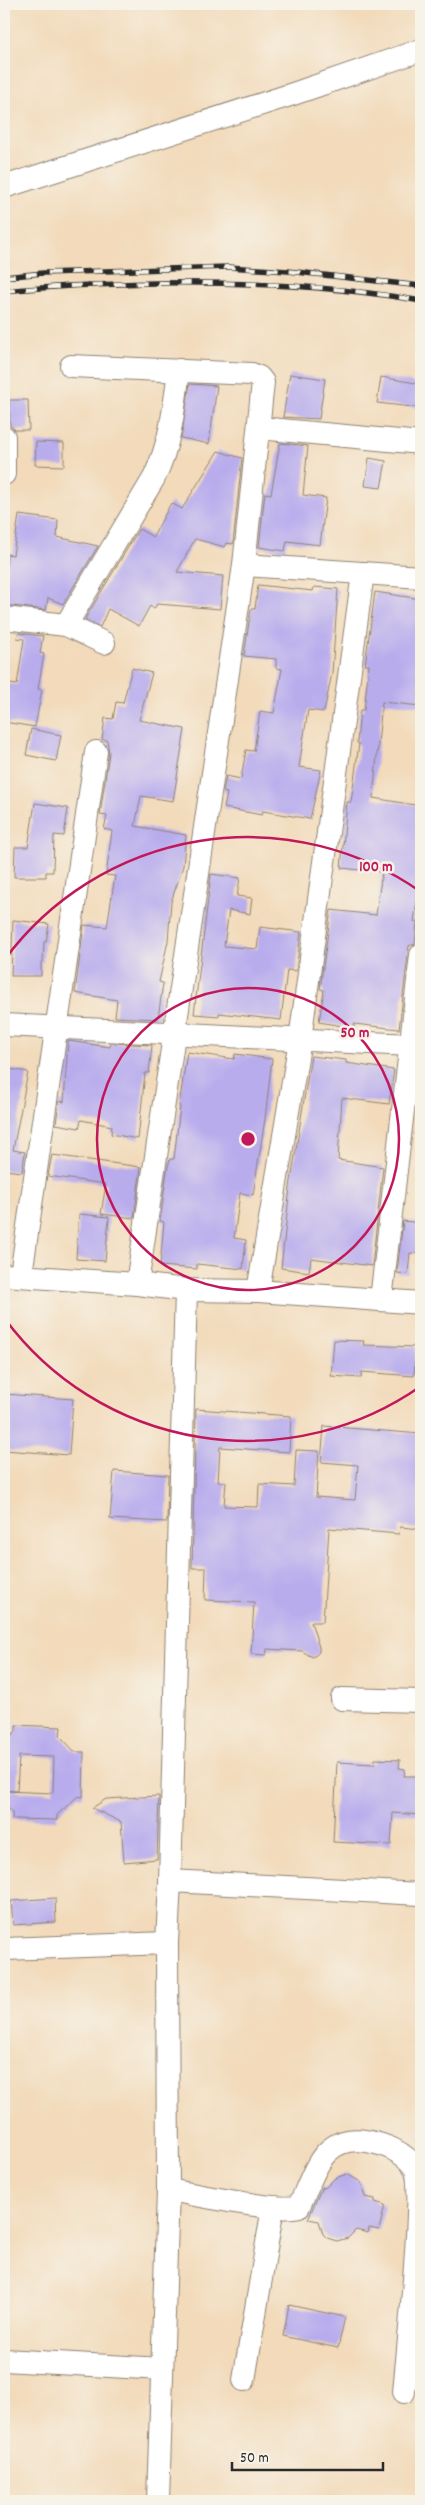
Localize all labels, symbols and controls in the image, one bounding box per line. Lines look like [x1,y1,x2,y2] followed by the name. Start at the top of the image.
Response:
[359,857,393,879] text: 100 m
[341,1023,369,1045] text: 50 m
[239,1130,257,1148] centre of rings
[232,2440,384,2472] scale bar
[240,2448,269,2470] text: 50 m

